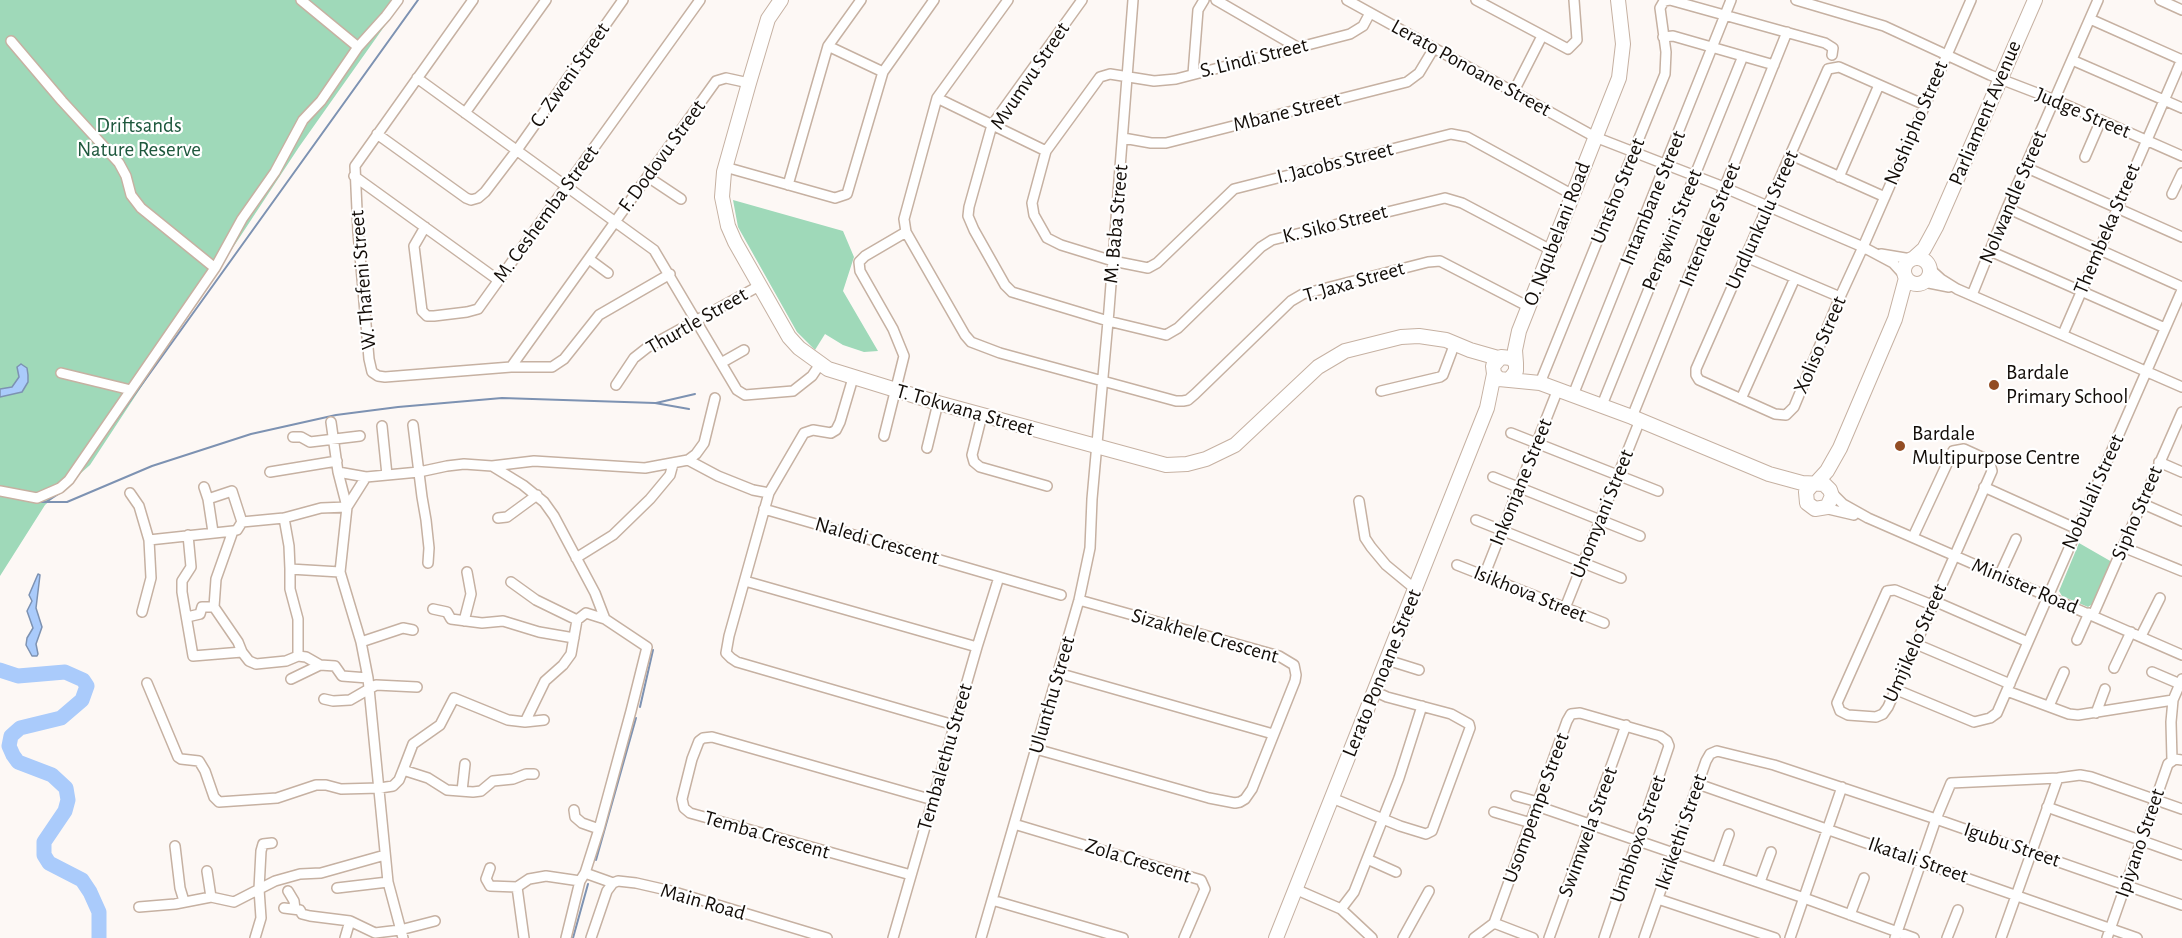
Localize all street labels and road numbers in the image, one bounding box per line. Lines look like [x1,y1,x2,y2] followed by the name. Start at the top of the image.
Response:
[1387,14,1555,122] street label: Lerato Ponoane Street
[985,17,1075,135] street label: Mvumvu Street
[525,18,615,132] street label: C. Zweni Street
[1197,32,1311,84] street label: S. Lindi Street
[1943,37,2027,189] street label: Parliament Avenue
[1878,57,1954,189] street label: Noshipho Street
[2032,82,2134,144] street label: Judge Street
[1230,86,1344,138] street label: Mbane Street
[613,95,711,217] street label: F. Dodovu Street
[1615,127,1691,269] street label: Intambane Street
[1974,127,2052,267] street label: Nolwandle Street
[1585,134,1651,248] street label: Untsho Street
[1274,136,1396,190] street label: I. Jacobs Street
[488,140,604,288] street label: M. Ceshemba Street
[1720,146,1804,294] street label: Undlunkulu Street
[1518,158,1596,310] street label: O. Nqubelani Road
[1674,159,1746,291] street label: Intendele Street
[2068,160,2146,298] street label: Thembeka Street
[1098,164,1134,284] street label: M. Baba Street
[1636,166,1708,294] street label: Pengwini Street
[1280,199,1390,249] street label: K. Siko Street
[344,209,382,351] street label: W. Thafeni Street
[1301,256,1407,308] street label: T. Jaxa Street
[642,282,752,360] street label: Thurtle Street
[1788,292,1852,398] street label: Xoliso Street
[893,378,1037,442] street label: T. Tokwana Street
[1484,415,1558,549] street label: Inkonjane Street
[2056,430,2130,554] street label: Nobulali Street
[1565,446,1639,582] street label: Unomyani Street
[2106,462,2168,564] street label: Sipho Street
[812,511,942,571] street label: Naledi Crescent
[1968,552,2082,620] street label: Minister Road
[1470,560,1590,628] street label: Isikhova Street
[1878,580,1952,706] street label: Umjikelo Street
[1337,585,1427,761] street label: Lerato Ponoane Street
[1129,603,1281,669] street label: Sizakhele Crescent
[1023,633,1081,757] street label: Ulunthu Street
[912,680,978,834] street label: Tembalethu Street
[1497,729,1575,887] street label: Usompempe Street
[1553,764,1623,900] street label: Swimwela Street
[1649,770,1713,894] street label: Ikrikethi Street
[1604,772,1672,906] street label: Umbhoxo Street
[2110,785,2170,901] street label: Ipiyano Street
[701,805,833,865] street label: Temba Crescent
[1960,817,2064,873] street label: Igubu Street
[1865,831,1971,889] street label: Ikatali Street
[1082,833,1194,889] street label: Zola Crescent
[658,878,748,926] street label: Main Road

